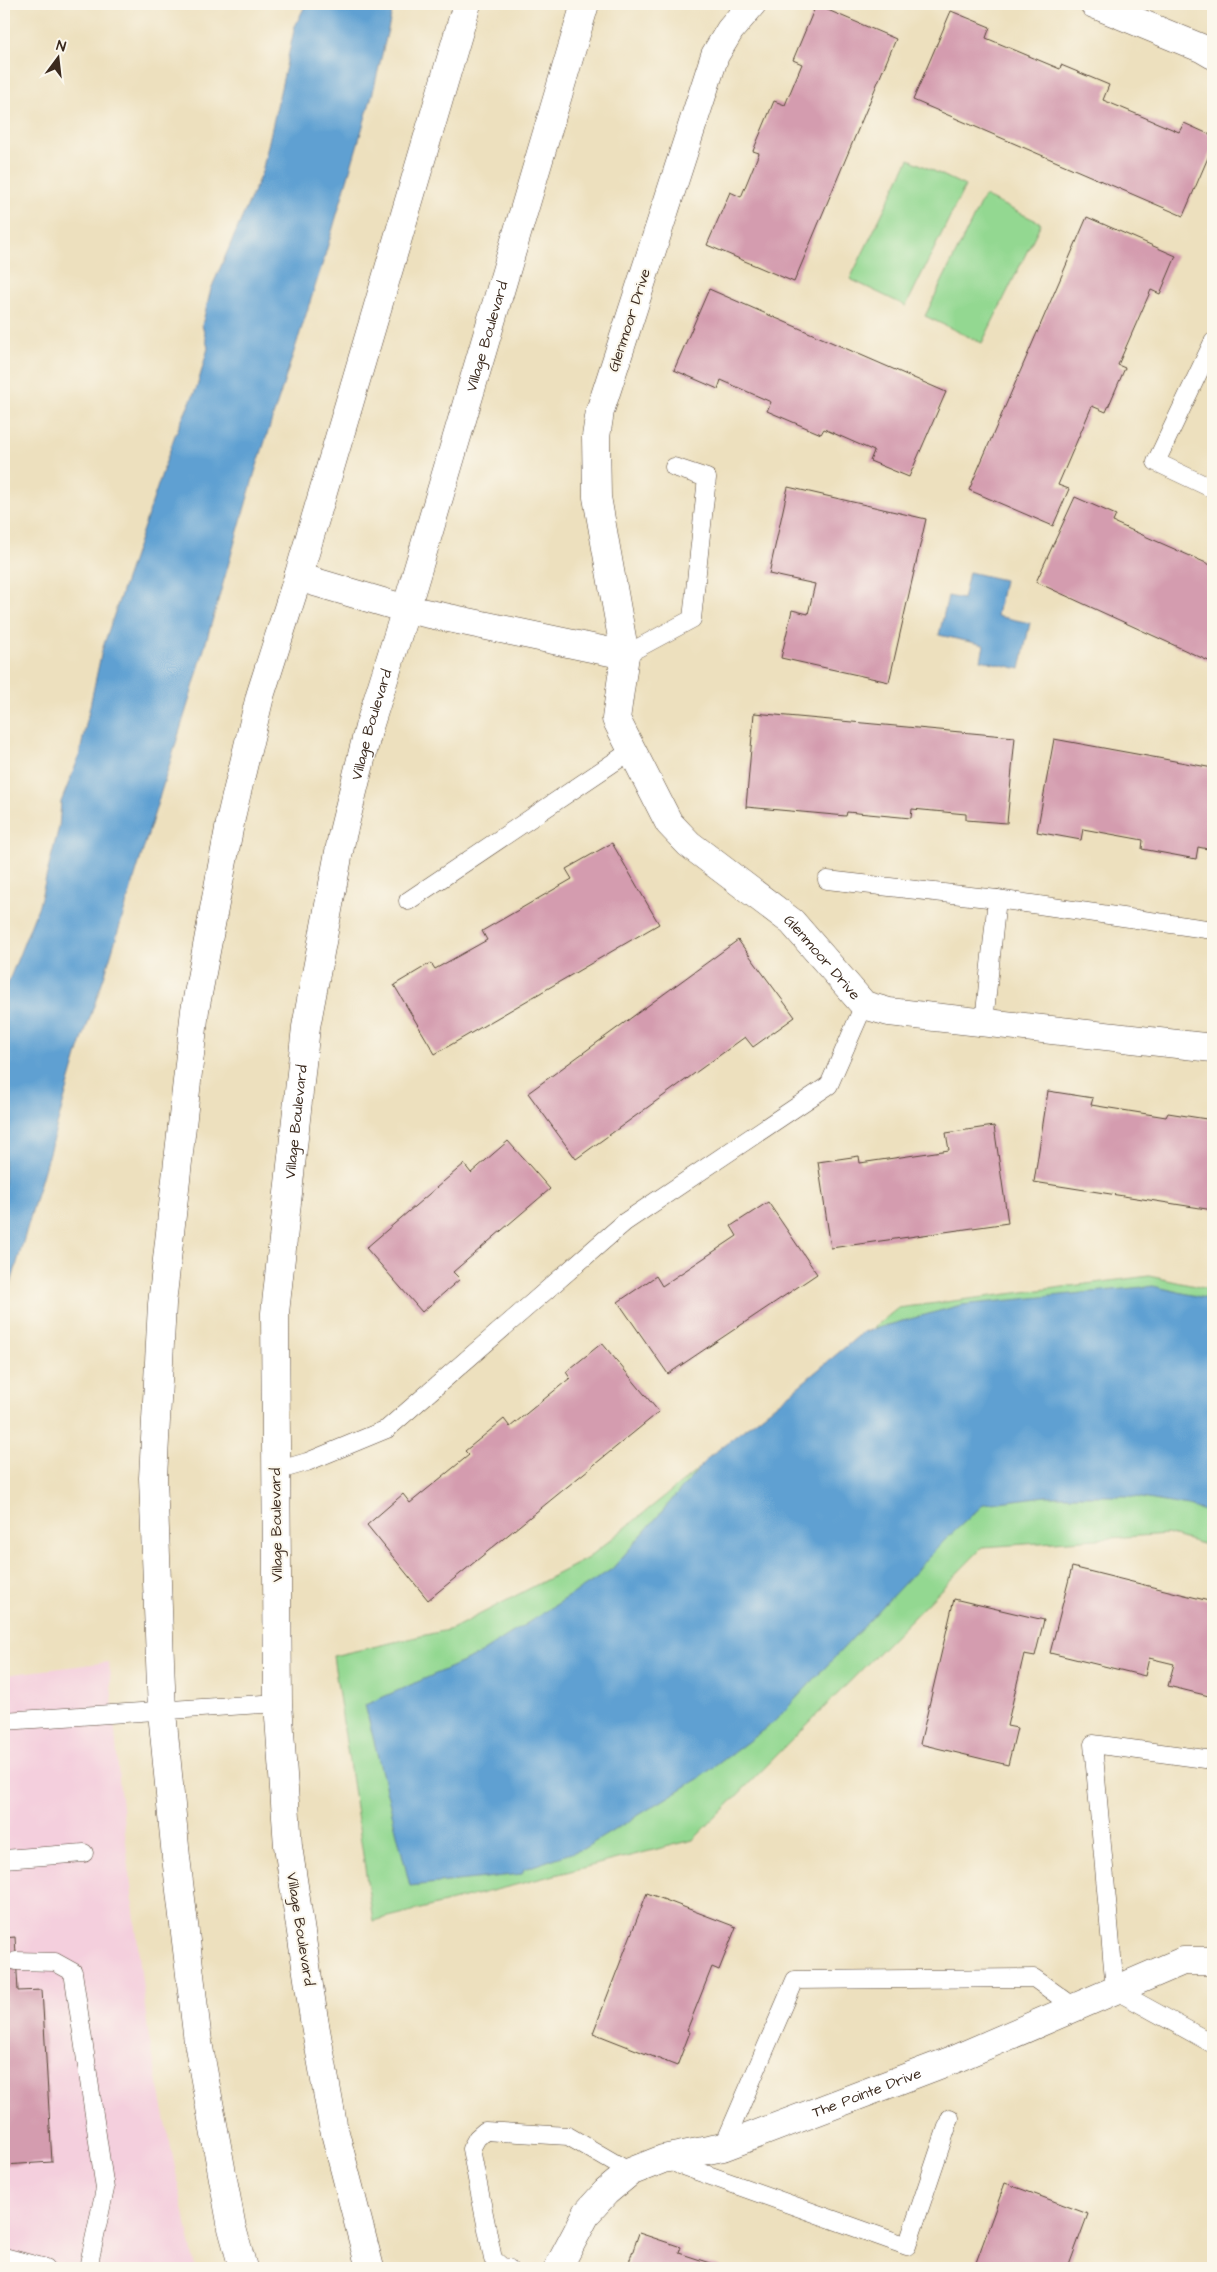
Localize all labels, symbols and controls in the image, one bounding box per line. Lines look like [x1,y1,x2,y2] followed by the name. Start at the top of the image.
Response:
[32,32,82,82] north arrow
[54,36,68,57] text: N
[603,266,656,374] street label: Glenmoor Drive
[461,278,514,394] street label: Village Boulevard
[346,666,398,782] street label: Village Boulevard
[779,910,865,1005] street label: Glenmoor Drive
[280,1064,313,1180] street label: Village Boulevard
[265,1467,289,1582] street label: Village Boulevard
[280,1871,320,1988] street label: Village Boulevard
[809,2063,924,2123] street label: The Pointe Drive

